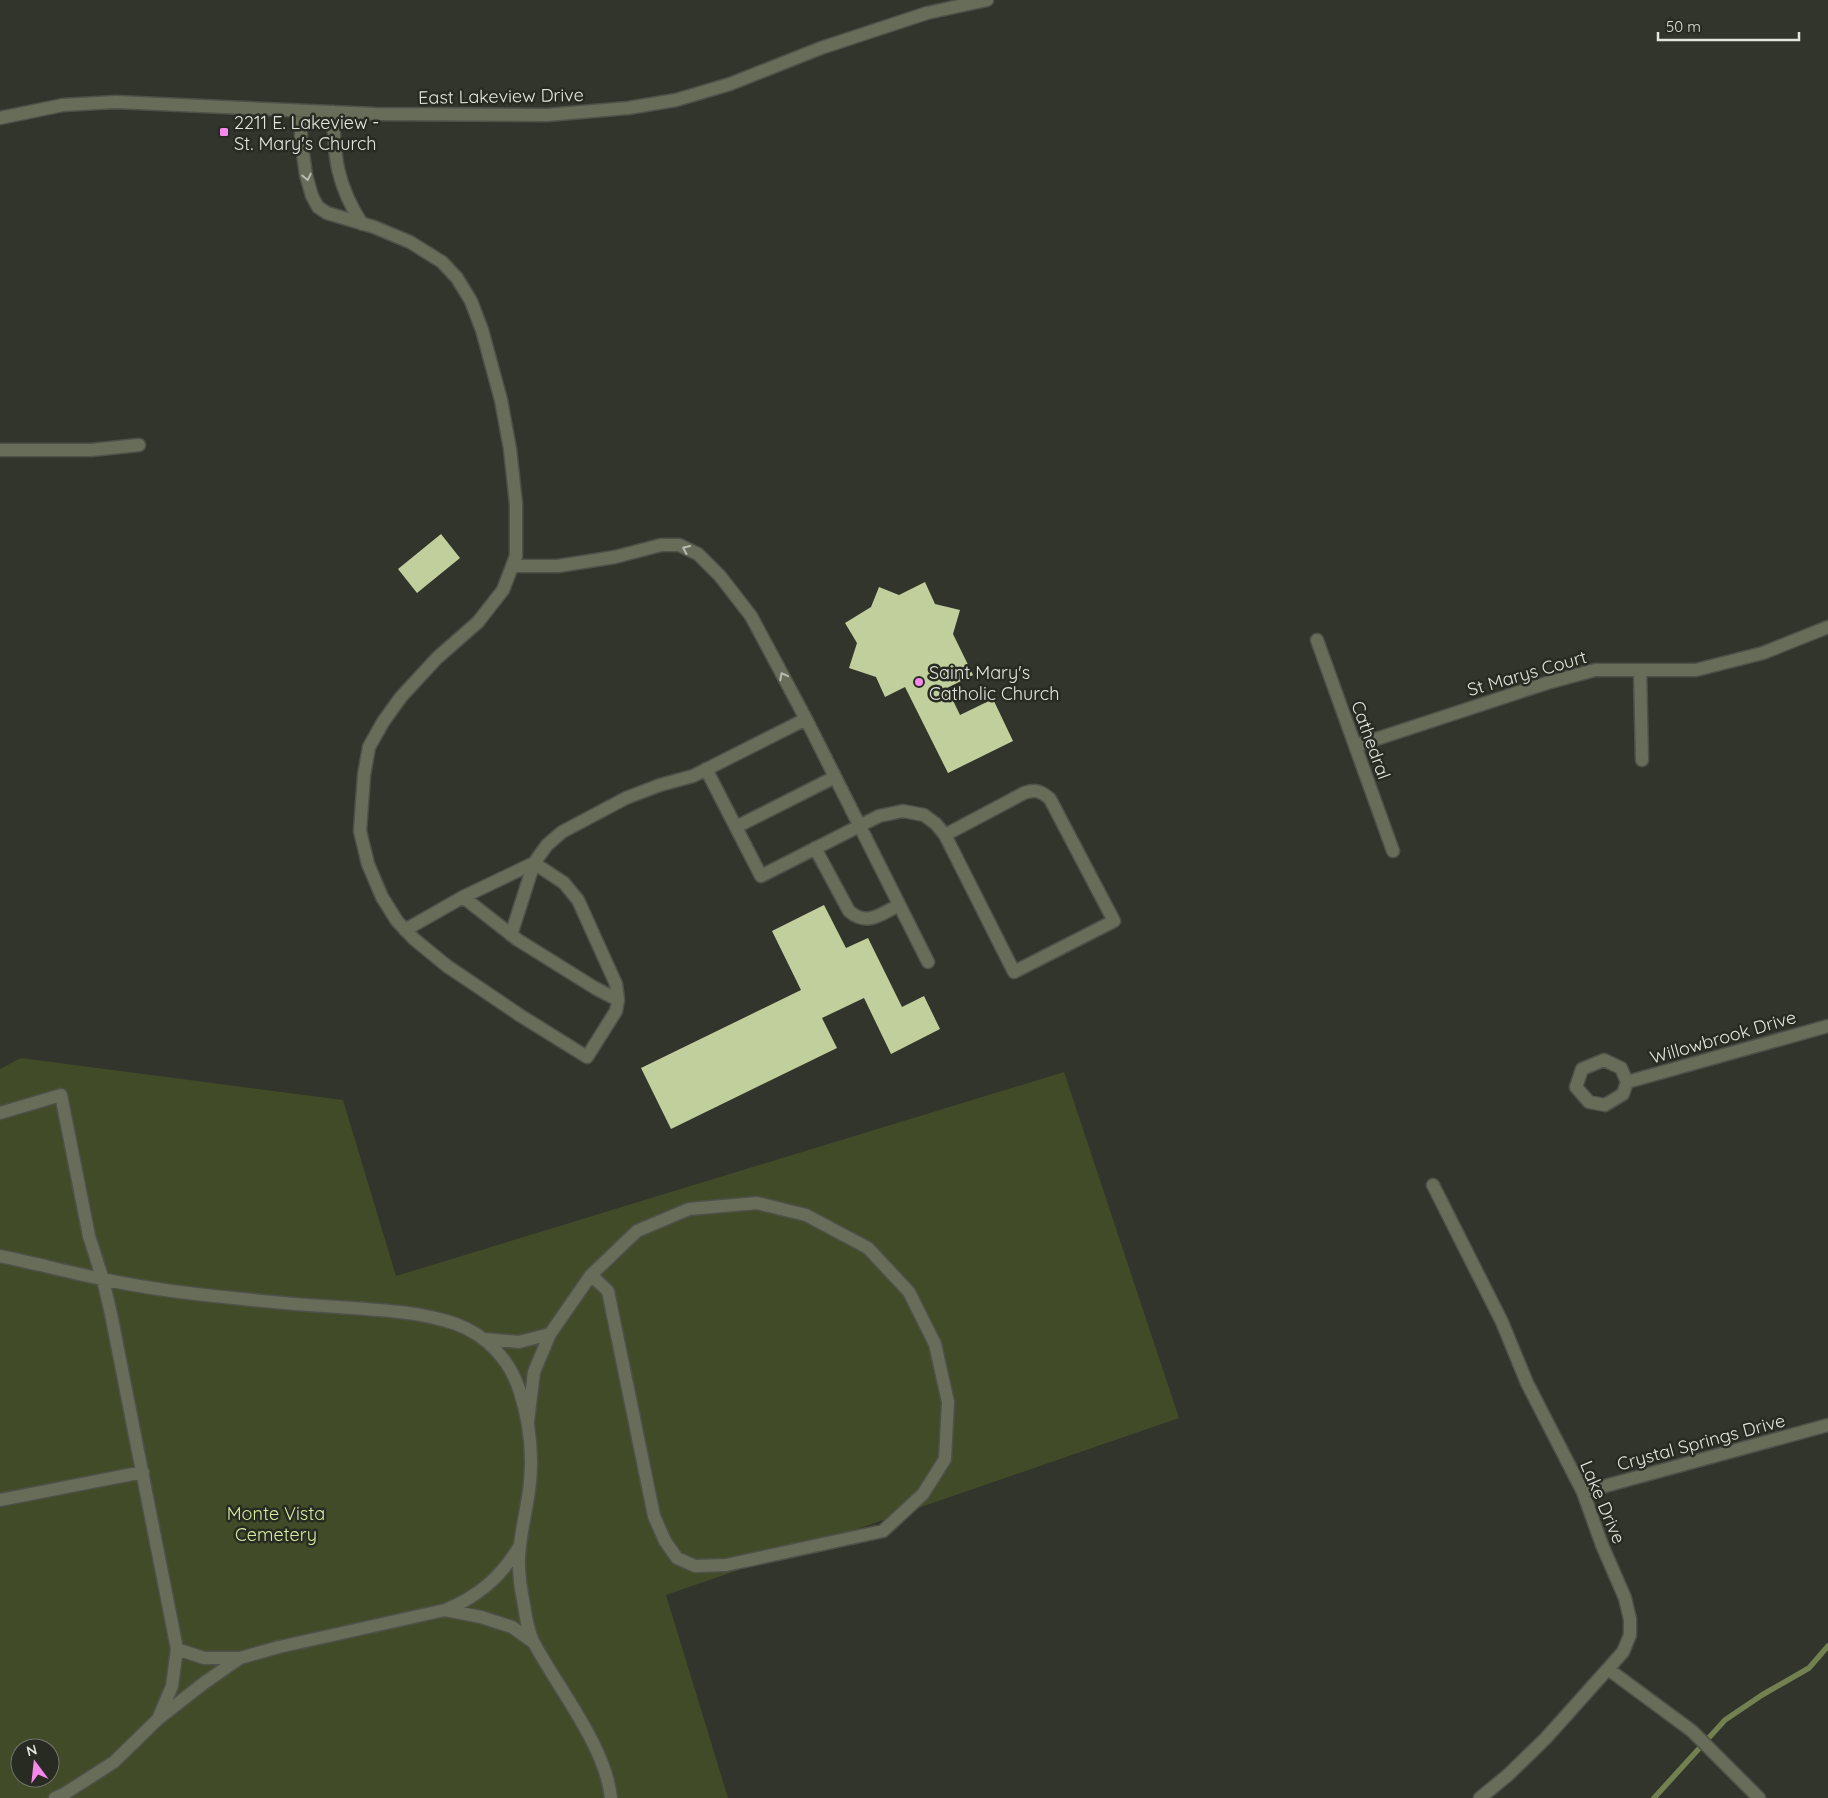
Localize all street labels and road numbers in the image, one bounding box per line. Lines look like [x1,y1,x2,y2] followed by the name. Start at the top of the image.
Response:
[418,83,584,109] street label: East Lakeview Drive
[1465,645,1589,701] street label: St Marys Court
[1346,698,1396,782] street label: Cathedral
[1647,1005,1799,1069] street label: Willowbrook Drive
[1614,1408,1788,1476] street label: Crystal Springs Drive
[1575,1457,1631,1547] street label: Lake Drive

